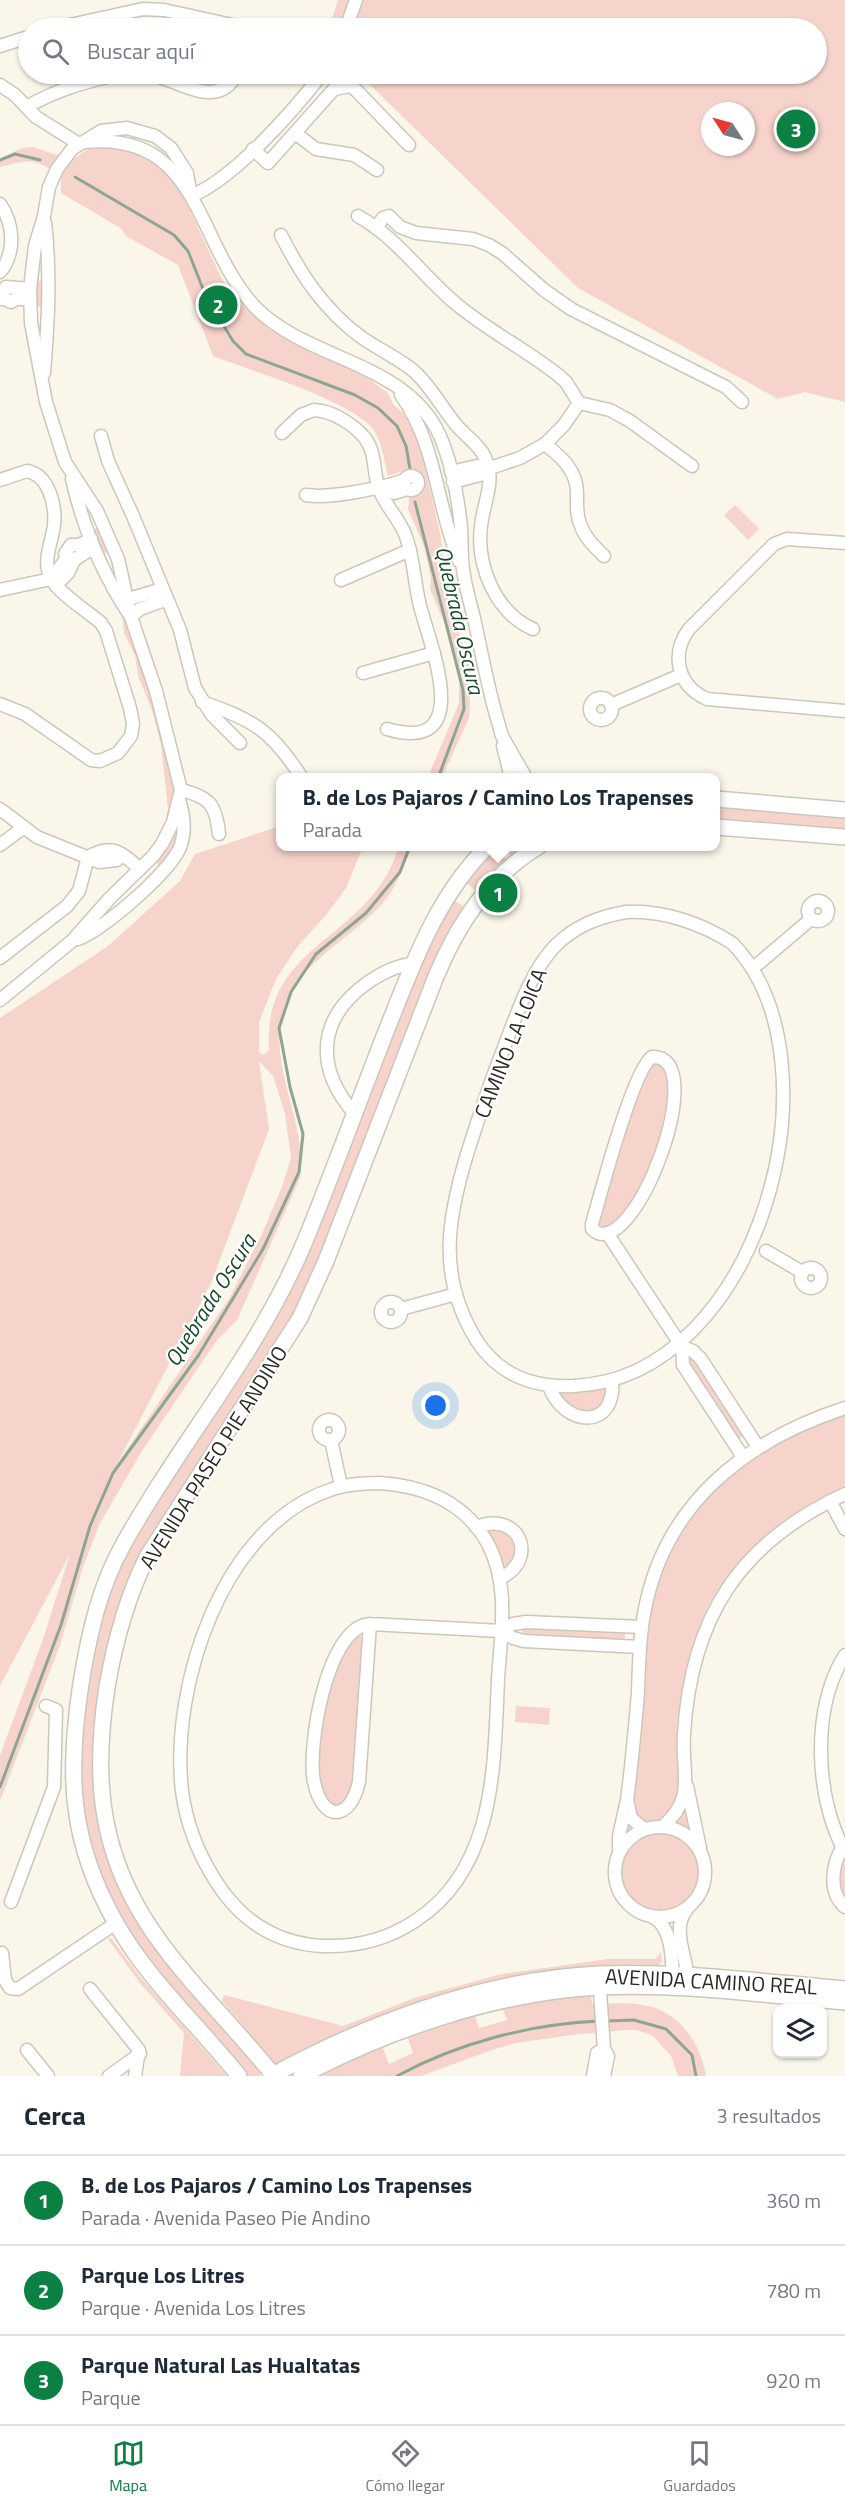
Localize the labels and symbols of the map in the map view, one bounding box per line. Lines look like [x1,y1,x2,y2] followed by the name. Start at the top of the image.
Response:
[701,102,755,156] north arrow
[776,106,816,152] pin: 3
[198,282,238,328] pin: 2
[426,543,494,699] water label: Quebrada Oscura
[478,870,518,916] pin: 1
[465,963,555,1123] street label: CAMINO LA LOICA
[156,1225,266,1373] water label: Quebrada Oscura
[131,1339,295,1575] street label: AVENIDA PASEO PIE ANDINO
[421,1391,450,1420] your location
[604,1959,818,2003] street label: AVENIDA CAMINO REAL

